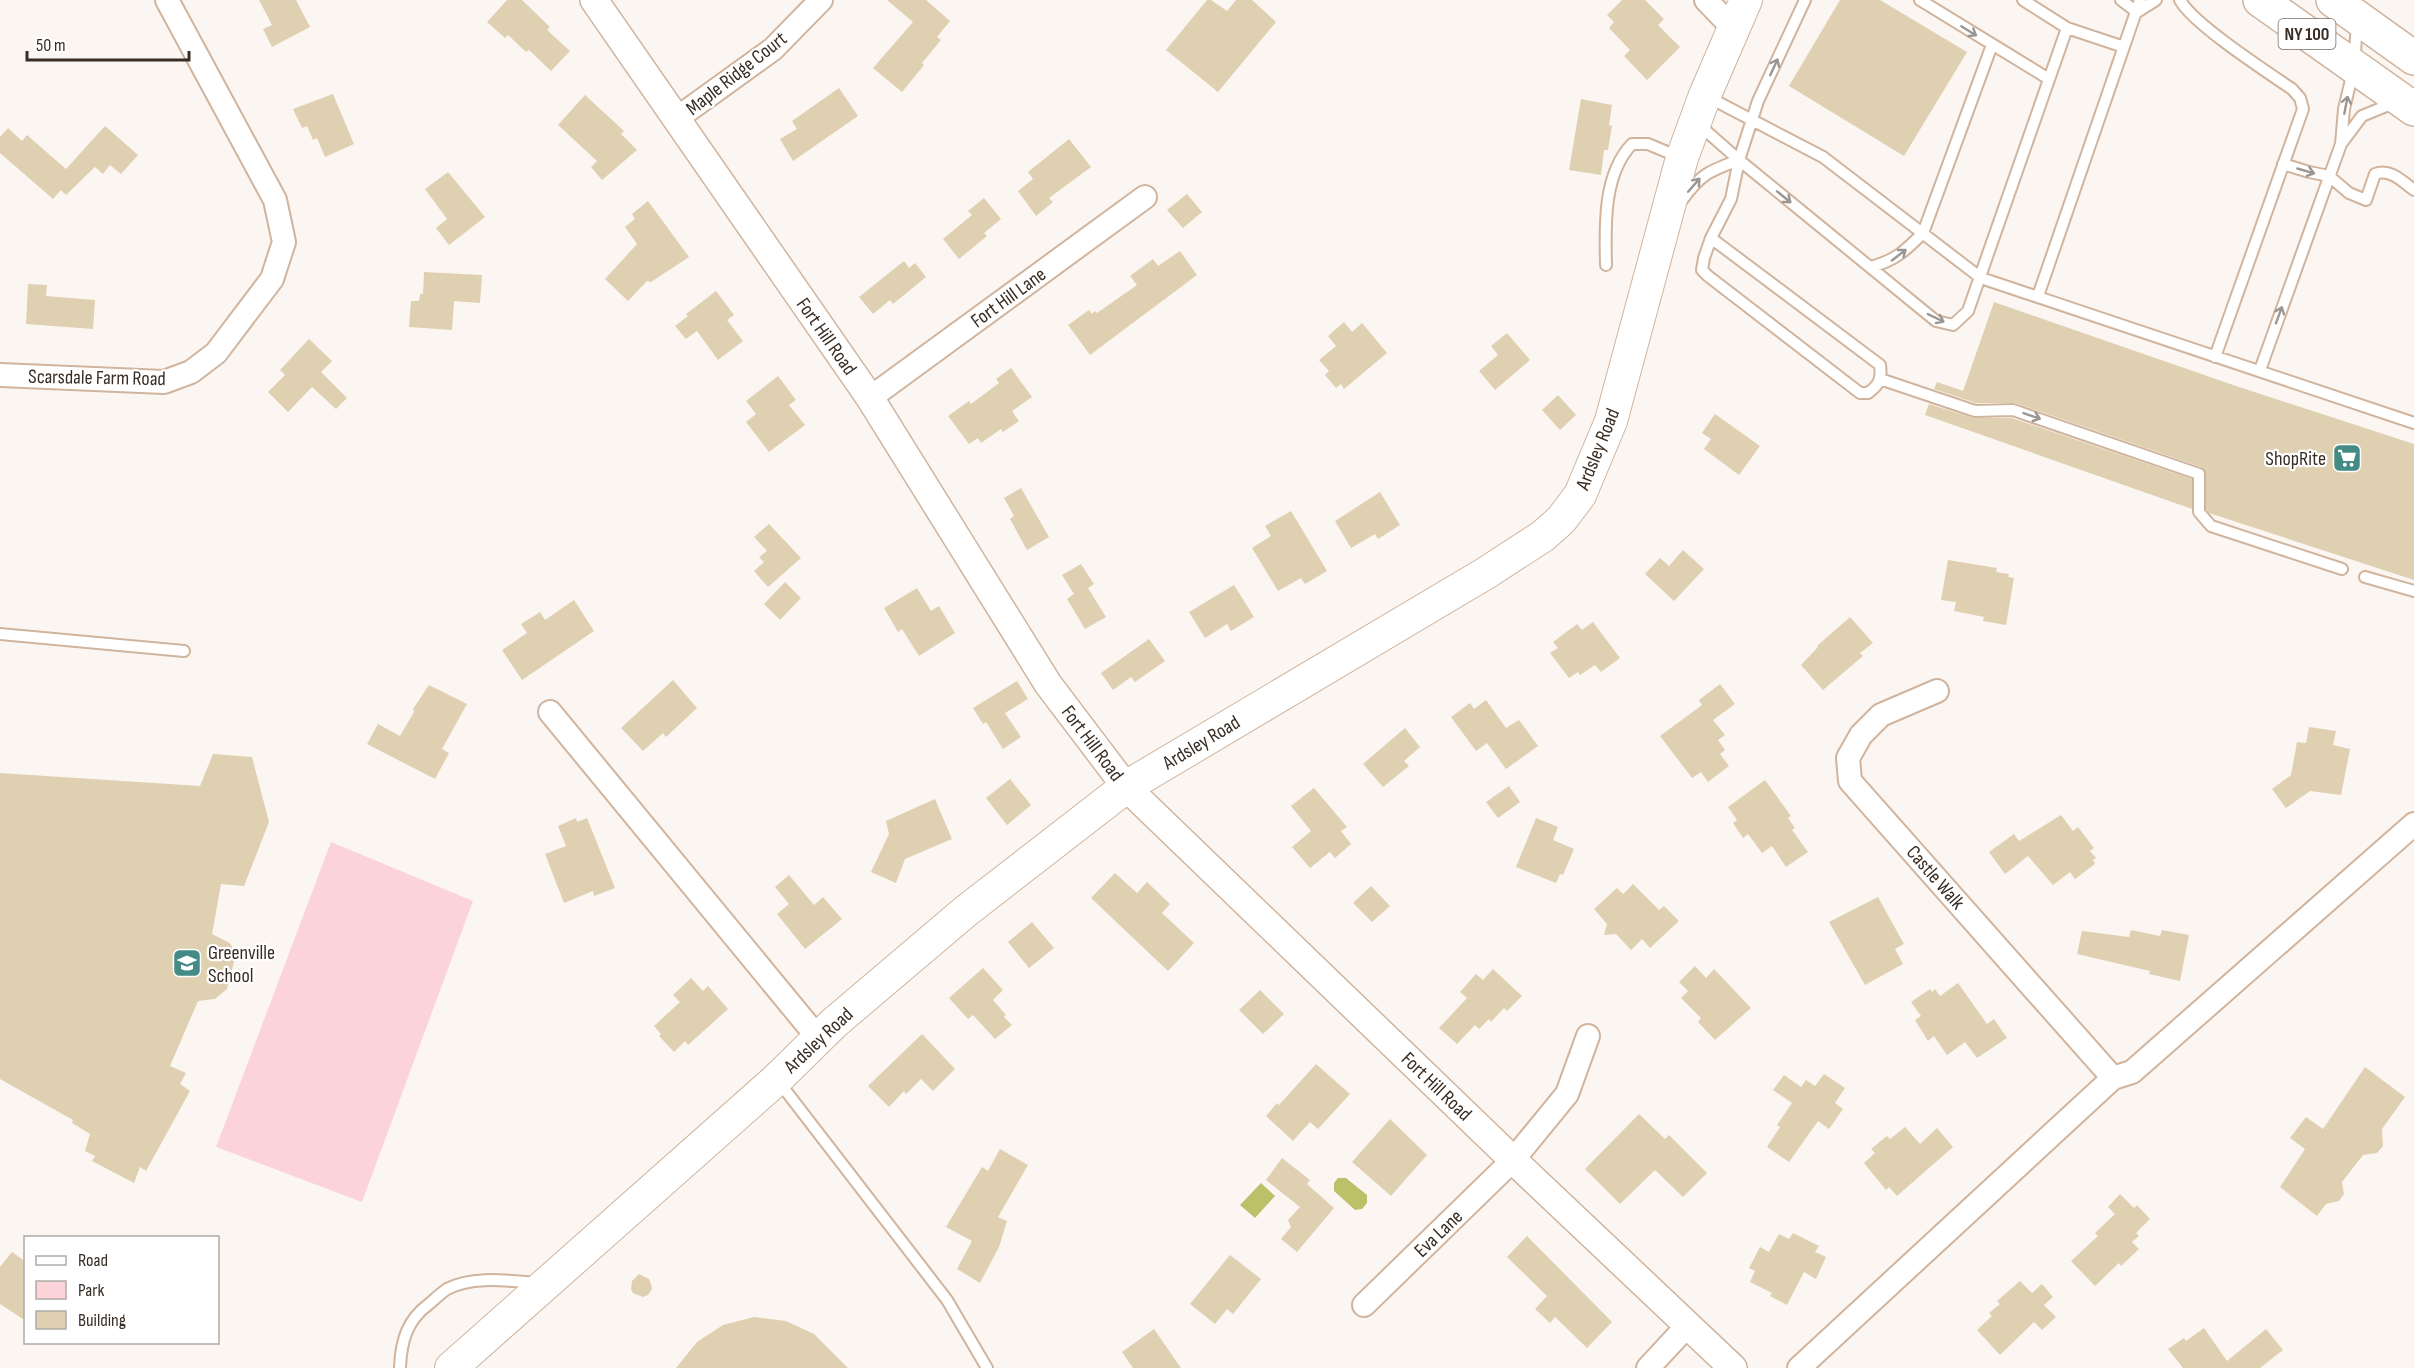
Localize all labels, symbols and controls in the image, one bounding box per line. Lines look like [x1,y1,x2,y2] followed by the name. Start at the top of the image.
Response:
[2278,19,2336,49] road number: NY 100
[27,24,189,62] scale bar
[1960,25,1977,37] one-way arrow
[681,27,792,121] street label: Maple Ridge Court
[36,35,66,56] text: 50 m
[1769,58,1781,76] one-way arrow
[2341,96,2352,115] one-way arrow
[2296,166,2315,177] one-way arrow
[1687,178,1701,193] one-way arrow
[1776,190,1792,203] one-way arrow
[1891,248,1907,261] one-way arrow
[966,263,1051,333] street label: Fort Hill Lane
[791,293,861,380] street label: Fort Hill Road
[2275,306,2286,325] one-way arrow
[1927,313,1945,325] one-way arrow
[28,365,166,391] street label: Scarsdale Farm Road
[1570,405,1625,495] street label: Ardsley Road
[2022,411,2041,422] one-way arrow
[2331,442,2363,474] supermarket icon: ShopRite
[2265,447,2326,471] place label: ShopRite
[1056,701,1128,786] street label: Fort Hill Road
[1158,710,1244,776] street label: Ardsley Road
[1901,841,1970,915] street label: Castle Walk
[208,941,275,988] place label: Greenville School
[171,947,203,979] school or university icon: Greenville School
[778,1003,858,1079] street label: Ardsley Road
[1396,1047,1477,1126] street label: Fort Hill Road
[1409,1205,1468,1263] street label: Eva Lane
[24,1236,219,1344] legend
[78,1250,108,1271] text: Road
[78,1280,104,1301] text: Park
[78,1310,126,1331] text: Building

